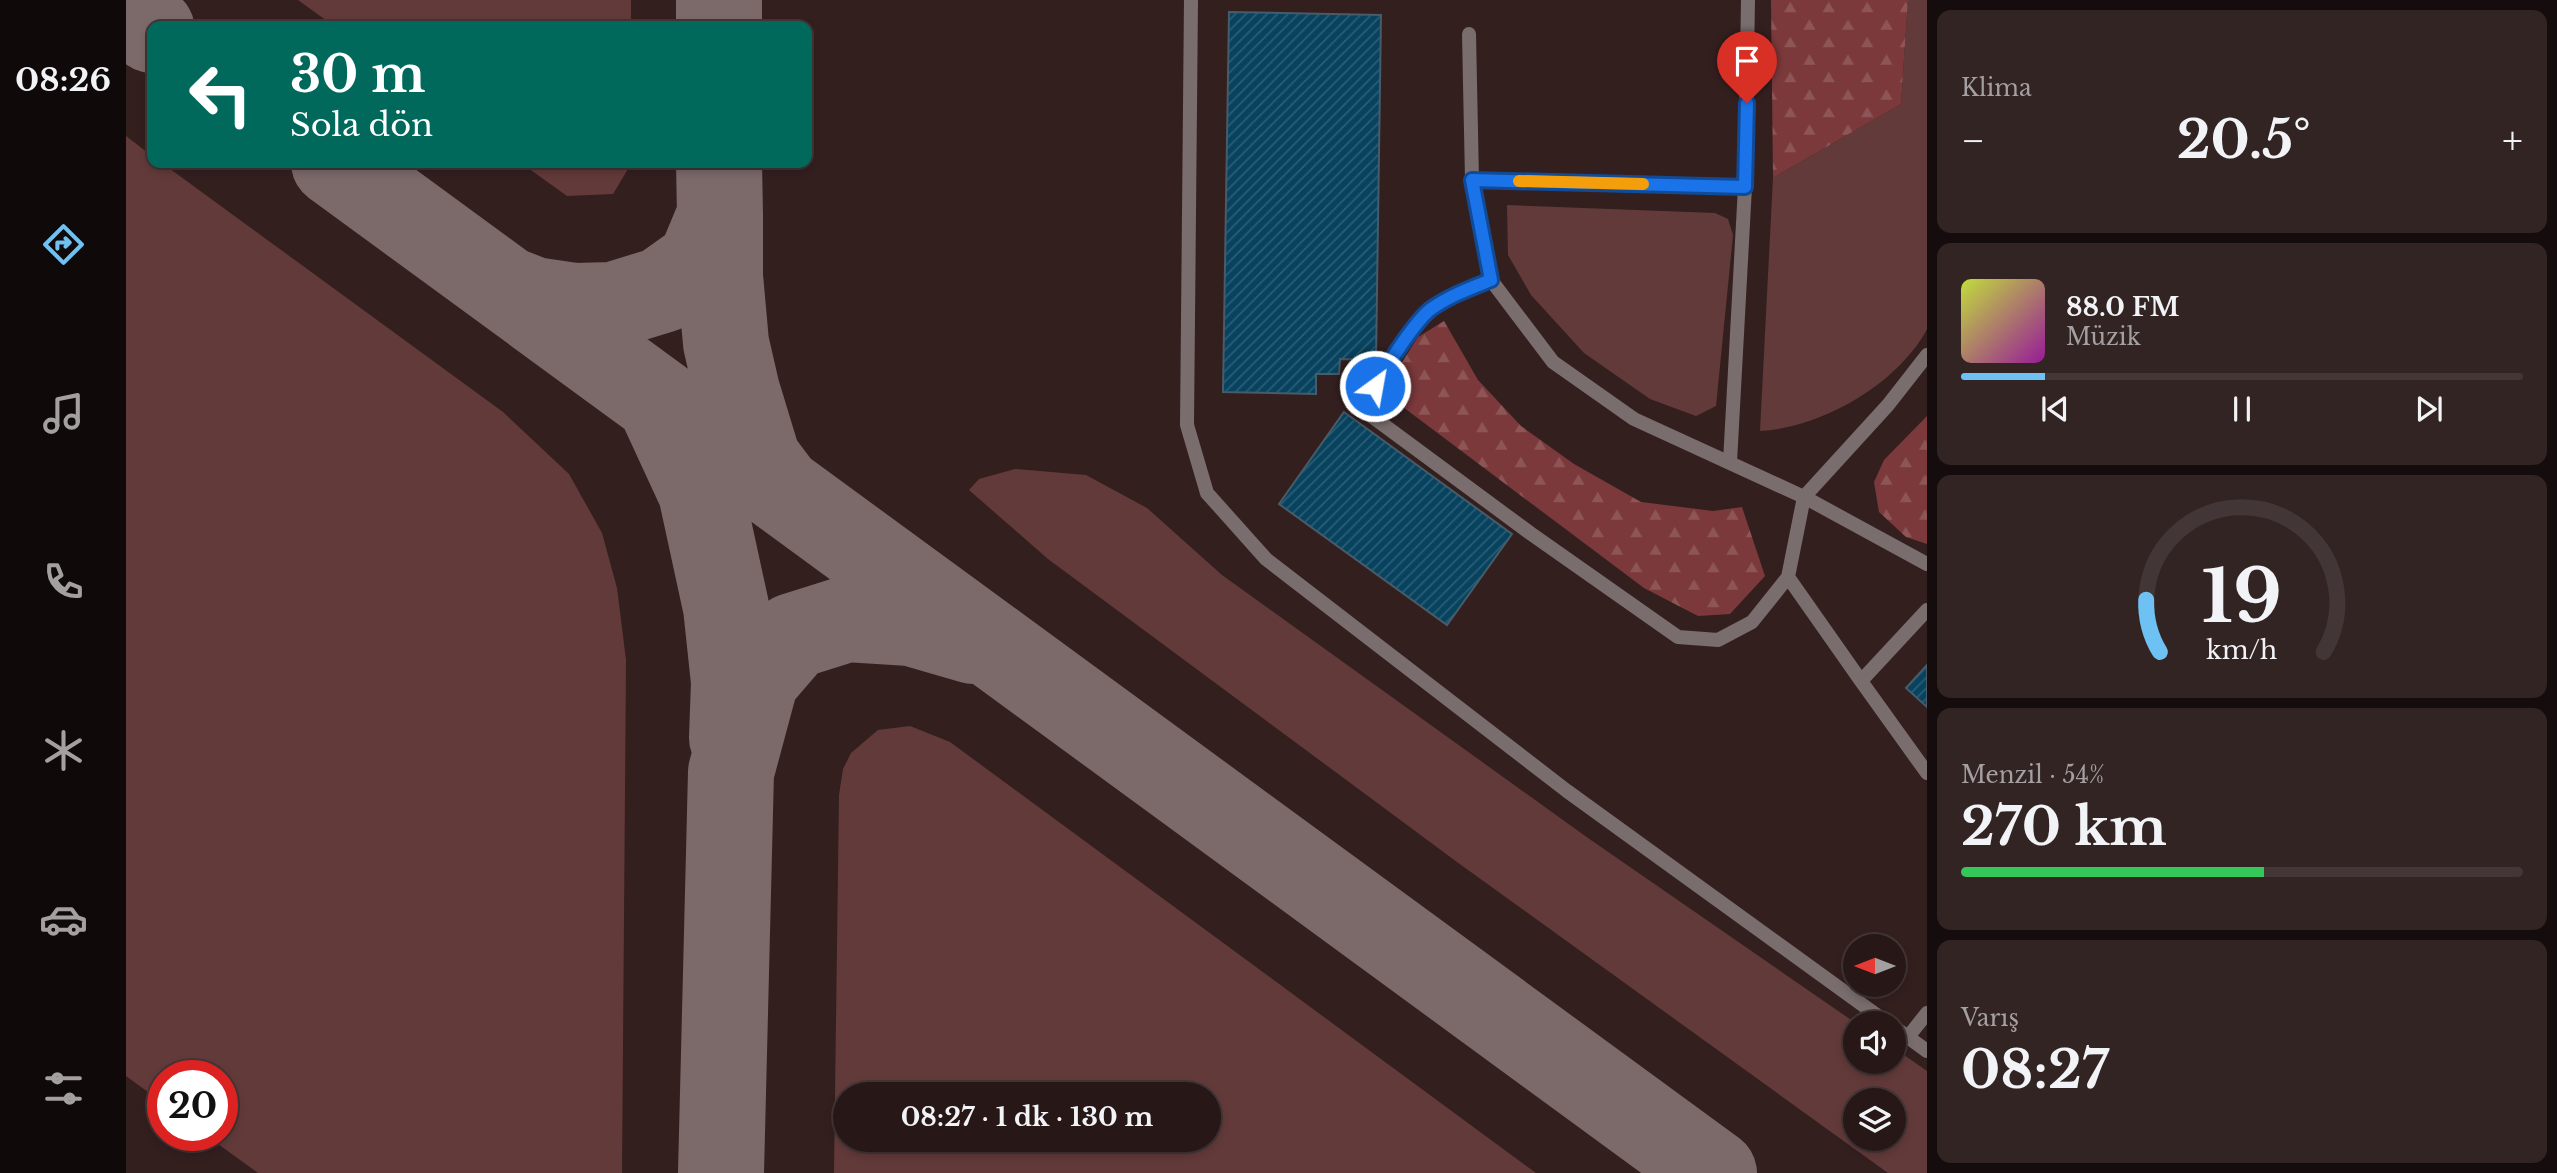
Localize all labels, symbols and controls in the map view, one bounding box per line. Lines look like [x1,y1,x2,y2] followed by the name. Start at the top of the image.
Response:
[1717,31,1777,103] pin
[1728,42,1766,80] icon: arrive
[290,44,425,105] text: 30 m
[175,49,266,140] icon: left
[15,60,111,100] text: 08:26
[1961,74,2032,102] text: Klima
[290,105,433,145] text: Sola dön
[2177,108,2311,172] text: 20.5°
[1961,117,1985,164] text: −
[2502,117,2523,164] text: +
[39,220,88,269] icon: directions
[2066,291,2180,323] text: 88.0 FM
[2066,323,2141,351] text: Müzik
[1338,349,1412,423] position arrow
[39,389,88,438] icon: music
[2036,390,2074,428] icon: previous
[2223,390,2261,428] icon: pause
[2410,390,2448,428] icon: next
[2202,552,2282,643] text: 19
[39,557,88,606] icon: phone
[2207,635,2277,666] text: km/h
[39,726,88,775] icon: climate
[1961,761,2104,789] text: Menzil · 54%
[1961,795,2167,859] text: 270 km
[39,895,88,944] icon: car
[1843,934,1906,998] north arrow
[1843,934,1906,1151] map controls
[1961,1004,2019,1032] text: Varış
[1843,1011,1906,1074] button: sound
[1961,1038,2109,1102] text: 08:27
[147,1060,238,1151] speed limit sign: 20
[39,1064,88,1113] icon: filters
[1843,1088,1906,1151] button: layers
[901,1101,1153,1133] text: 08:27 · 1 dk · 130 m

